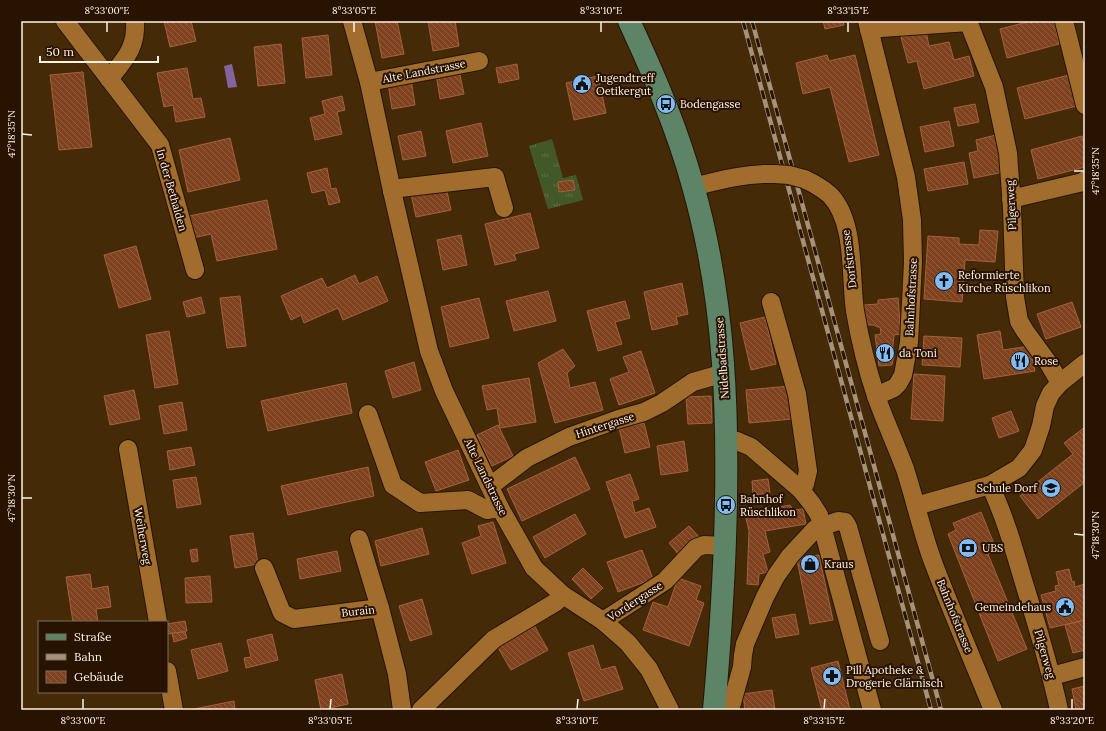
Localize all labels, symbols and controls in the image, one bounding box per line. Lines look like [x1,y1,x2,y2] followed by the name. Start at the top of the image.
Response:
[85,4,130,17] text: 8°33'00"E
[332,4,376,17] text: 8°33'05"E
[580,4,622,17] text: 8°33'10"E
[827,4,869,17] text: 8°33'15"E
[40,38,158,64] scale bar
[46,44,74,59] text: 50 m
[380,56,467,86] street label: Alte Landstrasse
[595,71,656,98] place label: Jugendtreff Oetikergut
[571,73,593,95] public building icon: Jugendtreff Oetikergut
[655,93,677,115] bus stop icon: Bodengasse
[680,97,740,111] place label: Bodengasse
[5,110,18,158] text: 47°18'35"N
[154,147,191,233] street label: In der Bethalden
[1089,147,1102,195] text: 47°18'35"N
[1003,179,1019,230] street label: Pilgerweg
[838,229,860,289] street label: Dorfstrasse
[902,257,920,336] street label: Bahnhofstrasse
[958,268,1051,295] place label: Reformierte Kirche Rüschlikon
[933,270,955,292] church icon: Reformierte Kirche Rüschlikon
[712,317,732,399] street label: Nidelbadstrasse
[874,342,896,364] restaurant icon: da Toni
[899,346,937,360] place label: da Toni
[1009,350,1031,372] restaurant icon: Rose
[1034,354,1058,368] place label: Rose
[574,409,636,441] street label: Hintergasse
[461,435,511,518] street label: Alte Landstrasse
[5,473,18,522] text: 47°18'30"N
[1040,477,1062,499] school or university icon: Schule Dorf
[977,481,1038,495] place label: Schule Dorf
[740,492,796,519] place label: Bahnhof Rüschlikon
[715,494,737,516] bus stop icon: Bahnhof Rüschlikon
[131,506,155,567] street label: Weiherweg
[1089,510,1102,559] text: 47°18'30"N
[957,537,979,559] bank icon: UBS
[982,541,1003,555] place label: UBS
[799,553,821,575] shop icon: Kraus
[824,557,853,571] place label: Kraus
[934,577,976,655] street label: Bahnhofstrasse
[604,578,665,625] street label: Vordergasse
[1054,596,1076,618] public building icon: Gemeindehaus
[975,600,1051,614] place label: Gemeindehaus
[341,602,376,620] street label: Burain
[38,621,168,693] legend
[1031,628,1059,681] street label: Pilgerweg
[74,629,112,644] text: Straße
[74,649,102,664] text: Bahn
[846,663,944,690] place label: Pill Apotheke & Drogerie Glärnisch
[821,665,843,687] pharmacy icon: Pill Apotheke & Drogerie Glärnisch
[74,669,124,684] text: Gebäude
[61,714,106,727] text: 8°33'00"E
[308,714,352,727] text: 8°33'05"E
[556,714,598,727] text: 8°33'10"E
[803,714,845,727] text: 8°33'15"E
[1050,714,1094,727] text: 8°33'20"E

